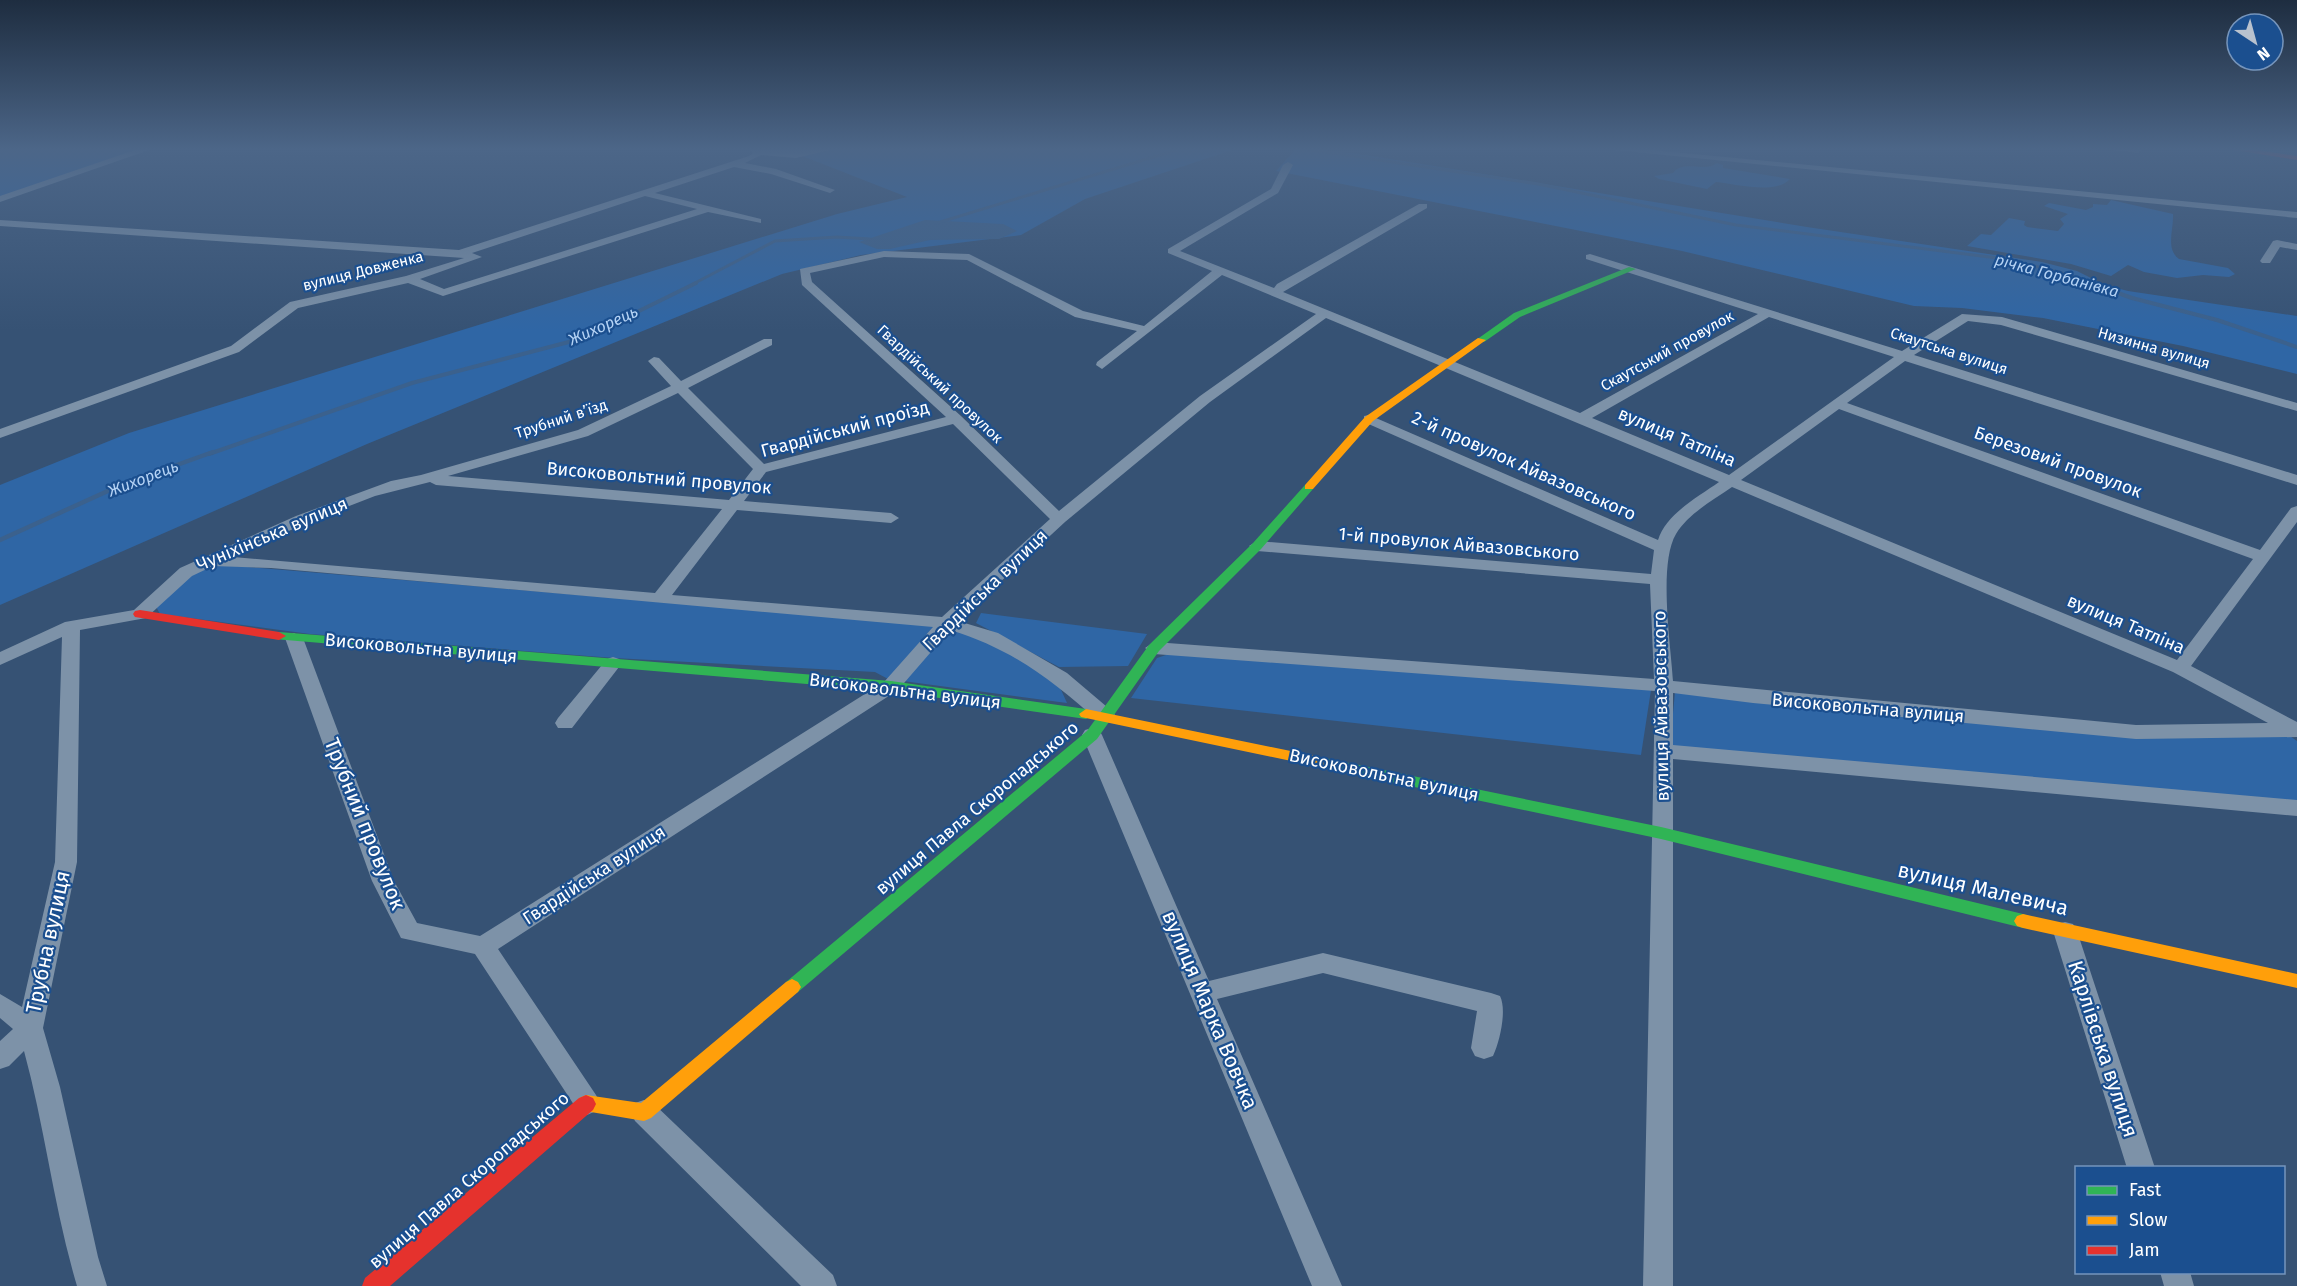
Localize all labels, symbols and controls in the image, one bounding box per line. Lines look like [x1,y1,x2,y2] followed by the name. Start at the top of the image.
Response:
[2225,12,2285,72] north arrow
[2254,43,2273,65] text: N
[301,247,425,295] street label: вулиця Довженка
[1993,250,2121,301] water label: річка Горбанівка
[565,302,641,350] water label: Жихорець
[1597,307,1737,395] street label: Скаутський провулок
[873,321,1007,447] street label: Гвардійський провулок
[2096,323,2212,373] street label: Низинна вулиця
[1888,324,2010,378] street label: Скаутська вулиця
[513,396,609,442] street label: Трубний в’їзд
[758,396,932,462] street label: Гвардійський проїзд
[1615,402,1739,472] street label: вулиця Татліна
[1409,407,1639,525] street label: 2-й провулок Айвазовського
[1971,421,2145,503] street label: Березовий провулок
[104,456,181,501] water label: Жихорець
[546,457,773,499] street label: Високовольтний провулок
[193,492,351,576] street label: Чуніхінська вулиця
[1338,523,1580,565] street label: 1-й провулок Айвазовського
[918,525,1052,655] street label: Гвардійська вулиця
[2064,589,2188,659] street label: вулиця Татліна
[1648,610,1674,802] street label: вулиця Айвазовського
[324,629,518,667] street label: Високовольтна вулиця
[808,668,1002,714] street label: Високовольтна вулиця
[1771,689,1965,727] street label: Високовольтна вулиця
[871,717,1083,899] street label: вулиця Павла Скоропадського
[319,734,411,914] street label: Трубний провулок
[1287,744,1481,806] street label: Високовольтна вулиця
[519,821,669,929] street label: Гвардійська вулиця
[1895,857,2071,921] street label: вулиця Малевича
[20,868,76,1016] street label: Трубна вулиця
[1156,907,1264,1113] street label: вулиця Марка Вовчка
[2062,957,2144,1141] street label: Карлівська вулиця
[364,1087,574,1273] street label: вулиця Павла Скоропадського
[2075,1166,2285,1274] legend
[2129,1179,2162,1201] text: Fast
[2129,1209,2168,1231] text: Slow
[2129,1239,2160,1261] text: Jam

